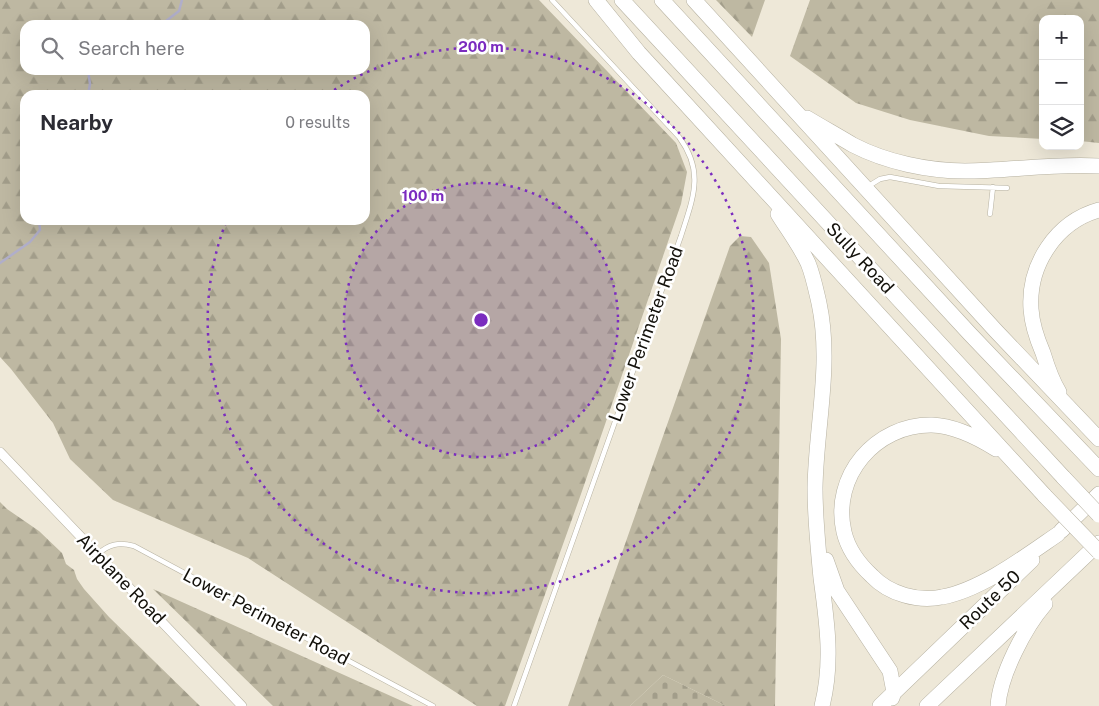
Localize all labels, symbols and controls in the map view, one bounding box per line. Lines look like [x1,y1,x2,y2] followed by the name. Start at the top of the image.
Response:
[1039,15,1084,150] map controls
[1039,15,1084,60] button: +
[20,20,370,75] search box
[38,34,66,62] icon: search
[78,37,185,59] text: Search here
[458,38,504,55] text: 200 m
[1039,60,1084,105] button: −
[1039,105,1084,150] button: layers
[40,110,113,135] text: Nearby
[285,113,350,132] text: 0 results
[402,187,444,204] text: 100 m
[822,218,899,298] street label: Sully Road
[604,243,687,424] street label: Lower Perimeter Road
[472,311,490,329] centre of rings
[73,529,170,628] street label: Airplane Road
[180,564,353,669] street label: Lower Perimeter Road
[955,566,1024,634] street label: Route 50

